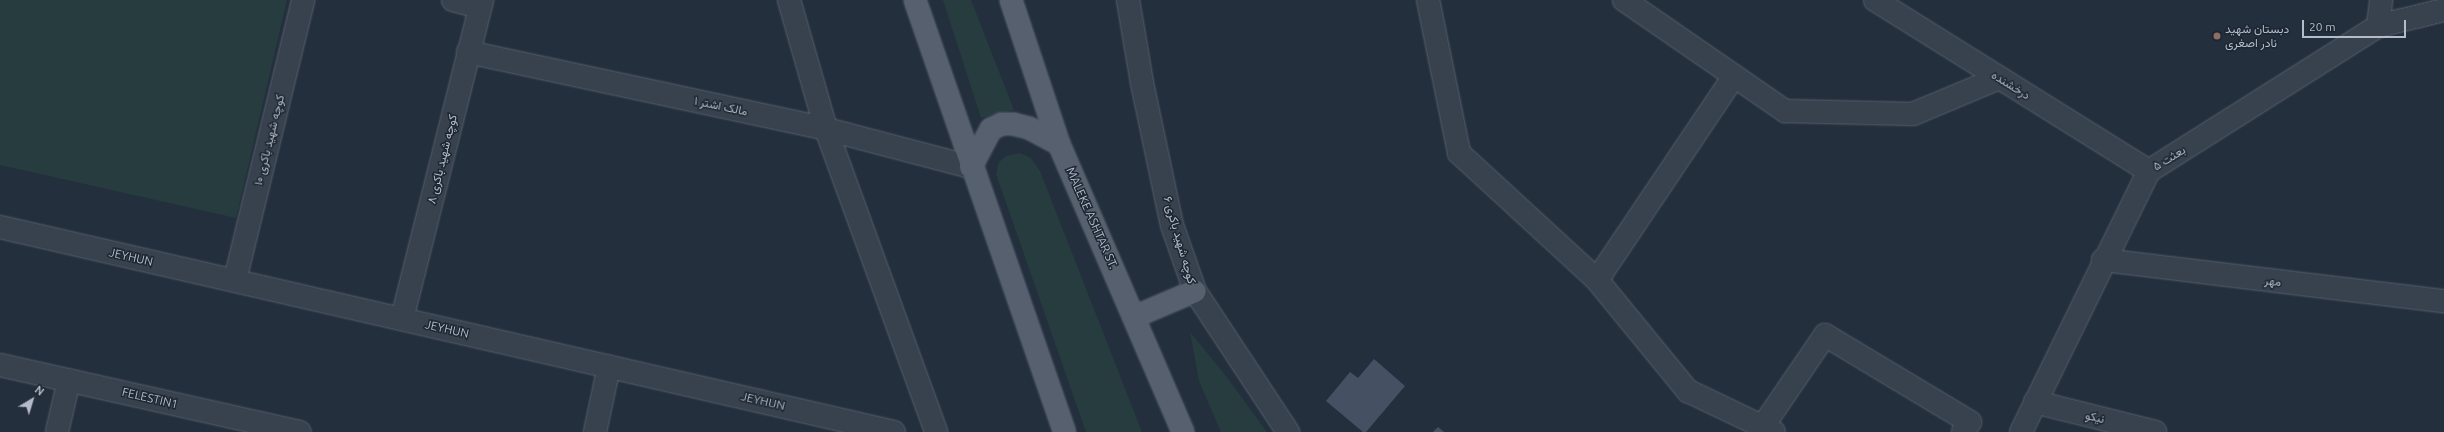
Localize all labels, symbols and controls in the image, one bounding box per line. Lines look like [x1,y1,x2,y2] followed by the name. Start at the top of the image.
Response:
[2304,12,2408,38] scale bar
[2309,20,2336,33] text: 20 m
[2225,22,2289,50] place label: دبستان شهید نادر اصغری
[2212,31,2222,41] marker: دبستان شهید نادر اصغری
[1989,67,2033,103] street label: درخشنده
[251,93,287,187] street label: کوچه شهید باکری ۱۰
[693,93,749,119] street label: مالک اشتر ۱
[424,113,460,205] street label: کوچه شهید باکری ۸
[2150,142,2188,174] street label: بعثت ۵
[1063,165,1121,271] street label: MALEKE ASHTAR ST.
[1161,195,1199,285] street label: کوچه شهید باکری ۶
[108,245,154,269] street label: JEYHUN
[2264,273,2282,289] street label: مهر
[424,317,470,341] street label: JEYHUN
[12,380,52,420] north arrow
[32,383,46,398] text: N
[120,385,180,411] street label: FELESTIN1
[740,389,786,413] street label: JEYHUN
[2084,408,2106,426] street label: نیکو

